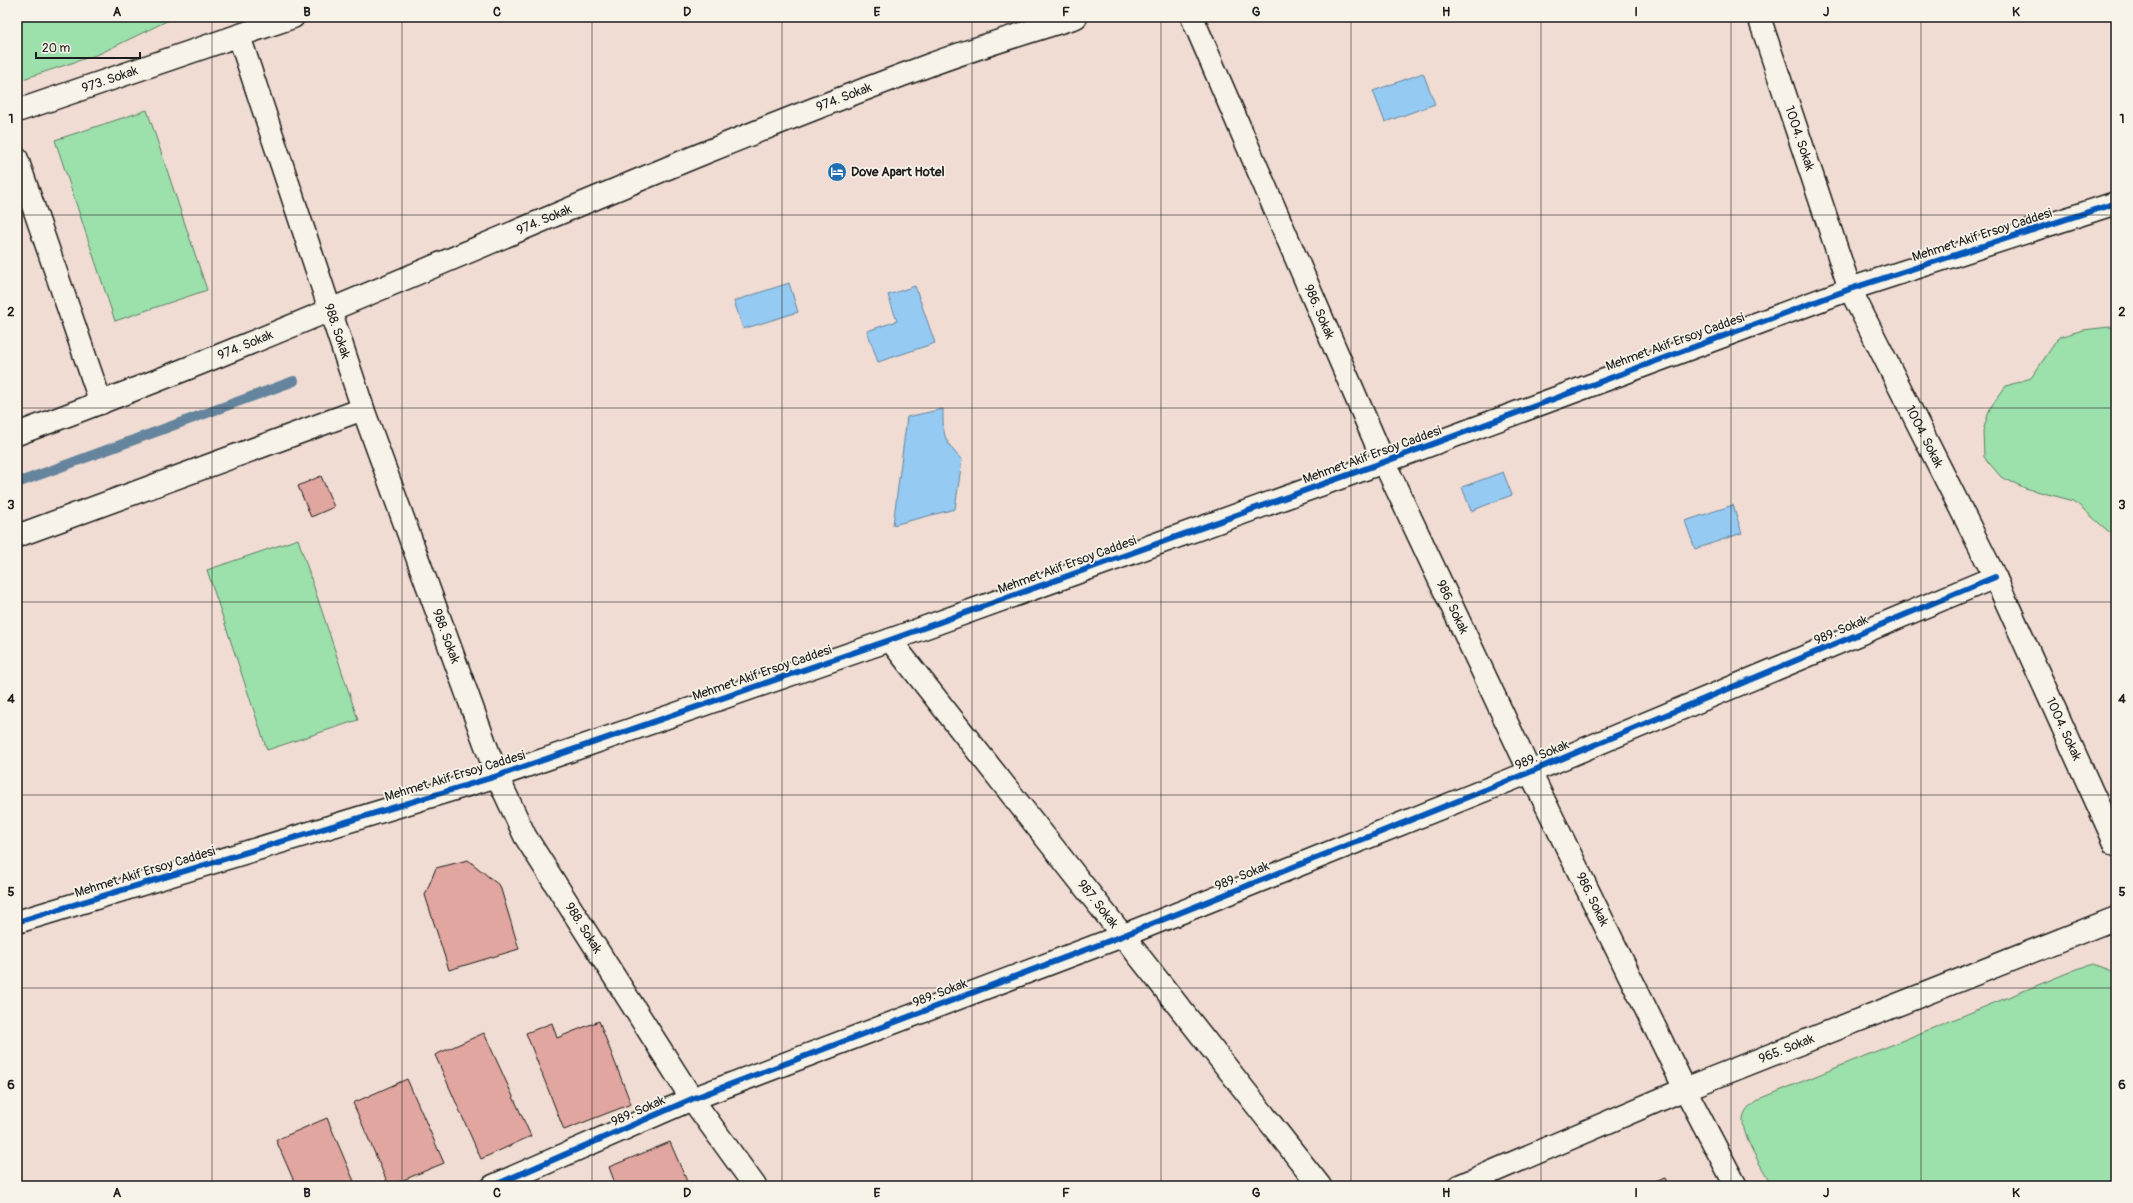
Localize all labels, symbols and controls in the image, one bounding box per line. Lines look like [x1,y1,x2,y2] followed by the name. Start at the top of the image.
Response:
[113,4,122,20] text: A
[303,4,311,20] text: B
[493,4,501,20] text: C
[683,4,691,20] text: D
[874,4,881,20] text: E
[1062,4,1070,20] text: F
[1252,4,1261,20] text: G
[1442,4,1450,20] text: H
[1634,4,1638,20] text: I
[1823,4,1829,20] text: J
[2012,4,2020,20] text: K
[36,34,140,60] scale bar
[42,41,71,56] text: 20 m
[80,62,140,96] street label: 973. Sokak
[814,79,875,115] street label: 974. Sokak
[1781,104,1818,174] street label: 1004. Sokak
[8,111,14,127] text: 1
[2119,111,2125,127] text: 1
[826,161,848,183] hotel icon: Dove Apart Hotel
[851,164,944,180] place label: Dove Apart Hotel
[514,201,575,238] street label: 974. Sokak
[1910,205,2054,265] street label: Mehmet Akif Ersoy Caddesi
[1300,282,1338,342] street label: 986. Sokak
[321,302,354,361] street label: 988. Sokak
[7,304,15,320] text: 2
[2118,304,2126,320] text: 2
[1604,309,1746,375] street label: Mehmet Akif Ersoy Caddesi
[215,326,276,363] street label: 974. Sokak
[1902,403,1947,471] street label: 1004. Sokak
[1301,422,1443,488] street label: Mehmet Akif Ersoy Caddesi
[7,497,15,513] text: 3
[2118,497,2126,513] text: 3
[996,532,1138,598] street label: Mehmet Akif Ersoy Caddesi
[1433,577,1472,637] street label: 986. Sokak
[429,607,463,666] street label: 988. Sokak
[1812,611,1871,649] street label: 989. Sokak
[690,642,834,704] street label: Mehmet Akif Ersoy Caddesi
[7,691,15,707] text: 4
[2118,691,2126,707] text: 4
[2042,695,2085,764] street label: 1004. Sokak
[1513,736,1572,774] street label: 989. Sokak
[383,747,527,805] street label: Mehmet Akif Ersoy Caddesi
[73,843,217,901] street label: Mehmet Akif Ersoy Caddesi
[1213,858,1272,894] street label: 989. Sokak
[1572,870,1612,929] street label: 986. Sokak
[1074,877,1122,932] street label: 987. Sokak
[7,884,15,900] text: 5
[2118,884,2126,900] text: 5
[561,900,606,957] street label: 988. Sokak
[910,975,970,1011] street label: 989. Sokak
[1756,1030,1817,1067] street label: 965. Sokak
[7,1077,15,1093] text: 6
[2118,1077,2126,1093] text: 6
[609,1092,668,1130] street label: 989. Sokak
[113,1185,122,1201] text: A
[303,1185,311,1201] text: B
[493,1185,501,1201] text: C
[683,1185,691,1201] text: D
[874,1185,881,1201] text: E
[1062,1185,1070,1201] text: F
[1252,1185,1261,1201] text: G
[1442,1185,1450,1201] text: H
[1634,1185,1638,1201] text: I
[1823,1185,1829,1201] text: J
[2012,1185,2020,1201] text: K

